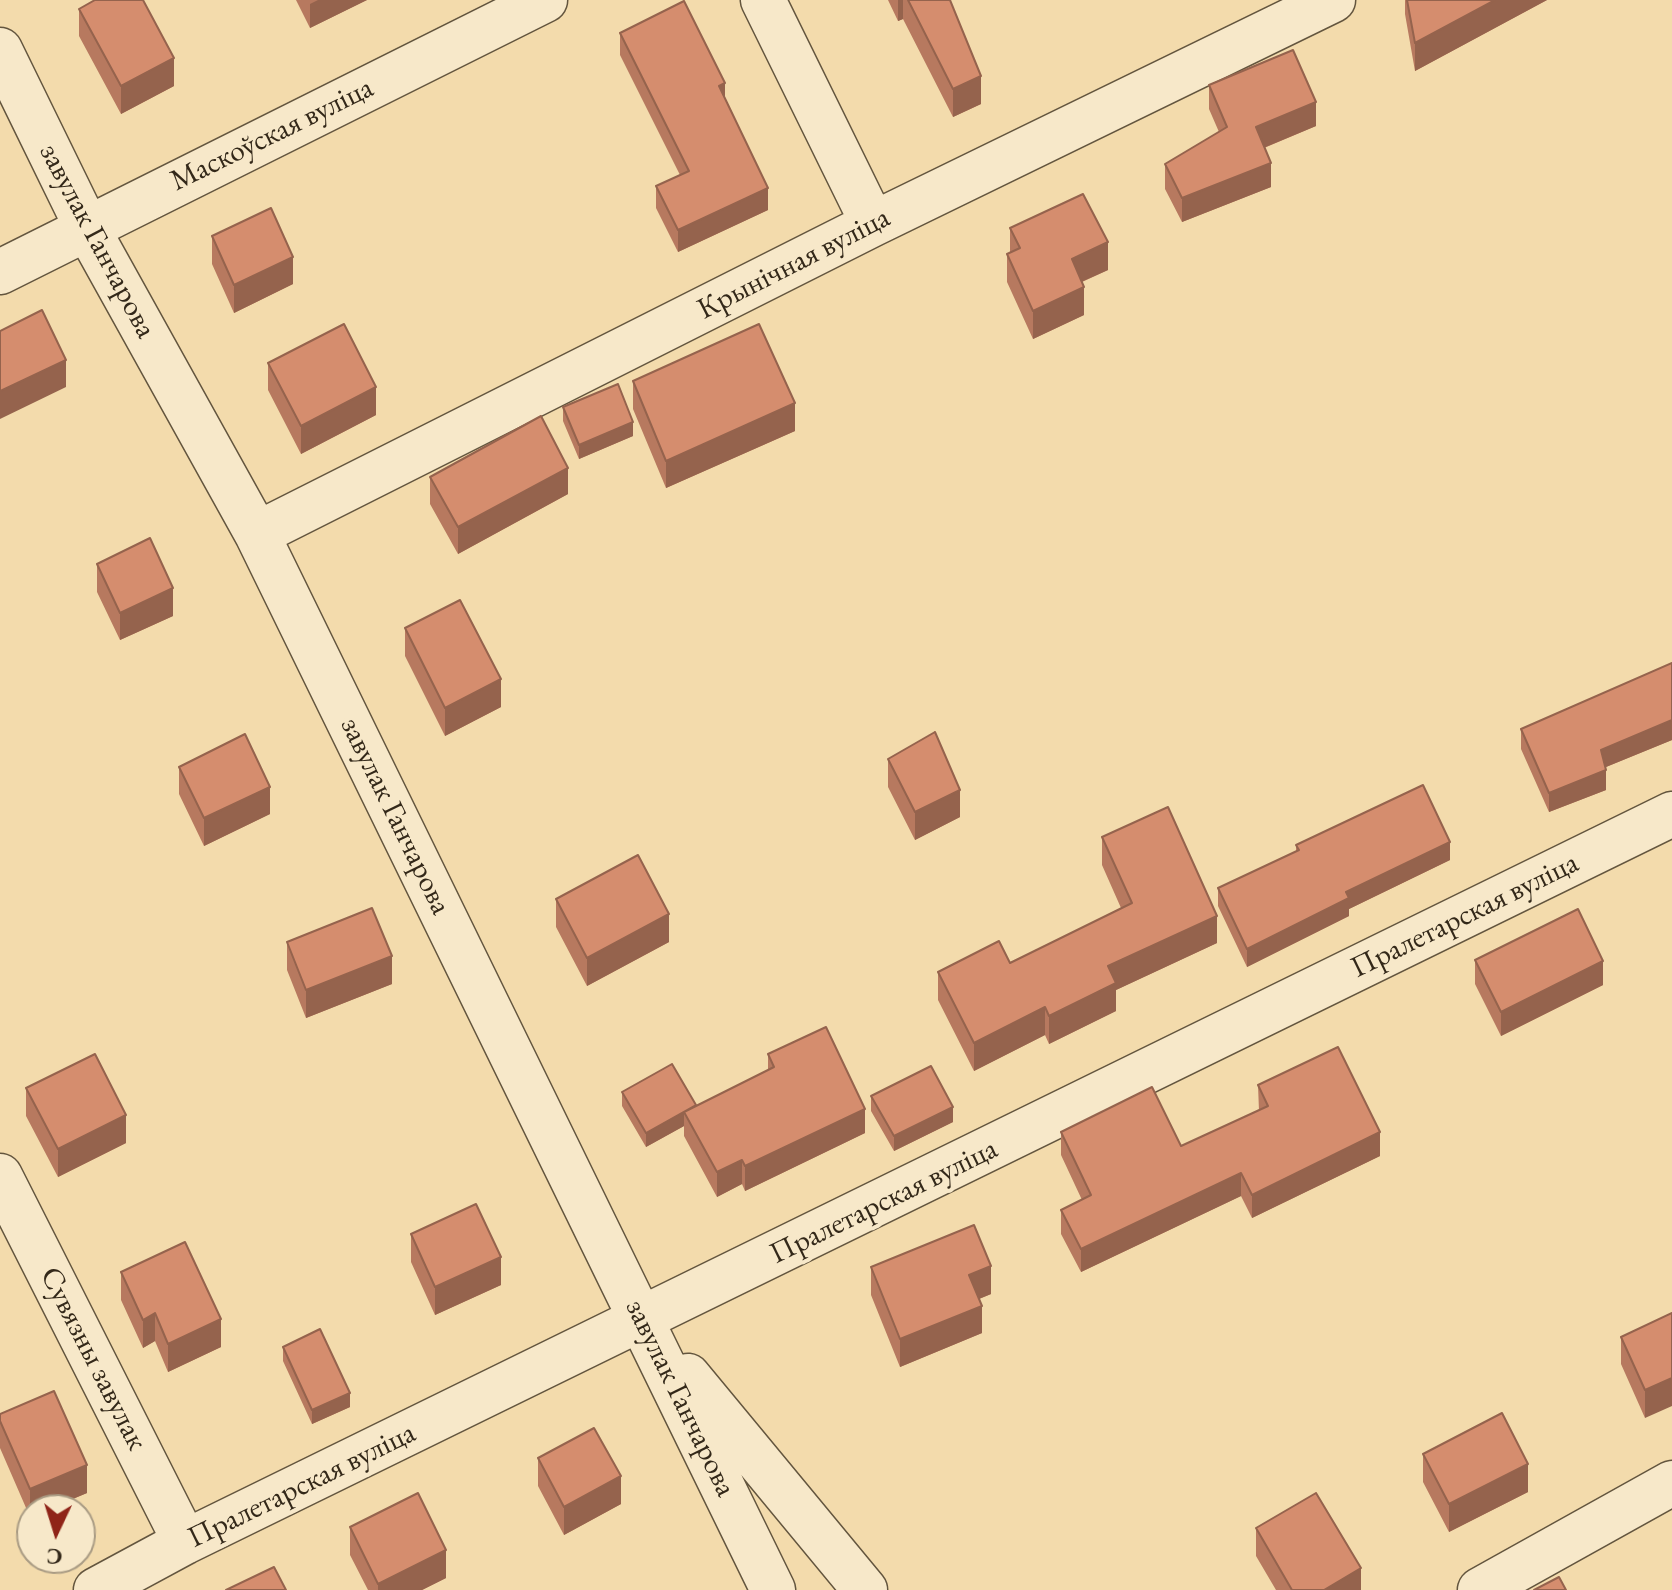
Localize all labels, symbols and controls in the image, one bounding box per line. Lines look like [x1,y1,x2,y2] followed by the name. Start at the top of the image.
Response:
[165,70,379,200] street label: Маскоўская вуліца
[31,138,163,344] street label: завулак Ганчарова
[692,200,896,328] street label: Крынічная вуліца
[332,711,458,921] street label: завулак Ганчарова
[1345,845,1585,987] street label: Пралетарская вуліца
[764,1131,1004,1273] street label: Пралетарская вуліца
[31,1261,155,1457] street label: Сувязны завулак
[617,1293,743,1503] street label: завулак Ганчарова
[182,1415,422,1557] street label: Пралетарская вуліца
[16,1494,96,1574] north arrow
[46,1541,63,1571] text: С

